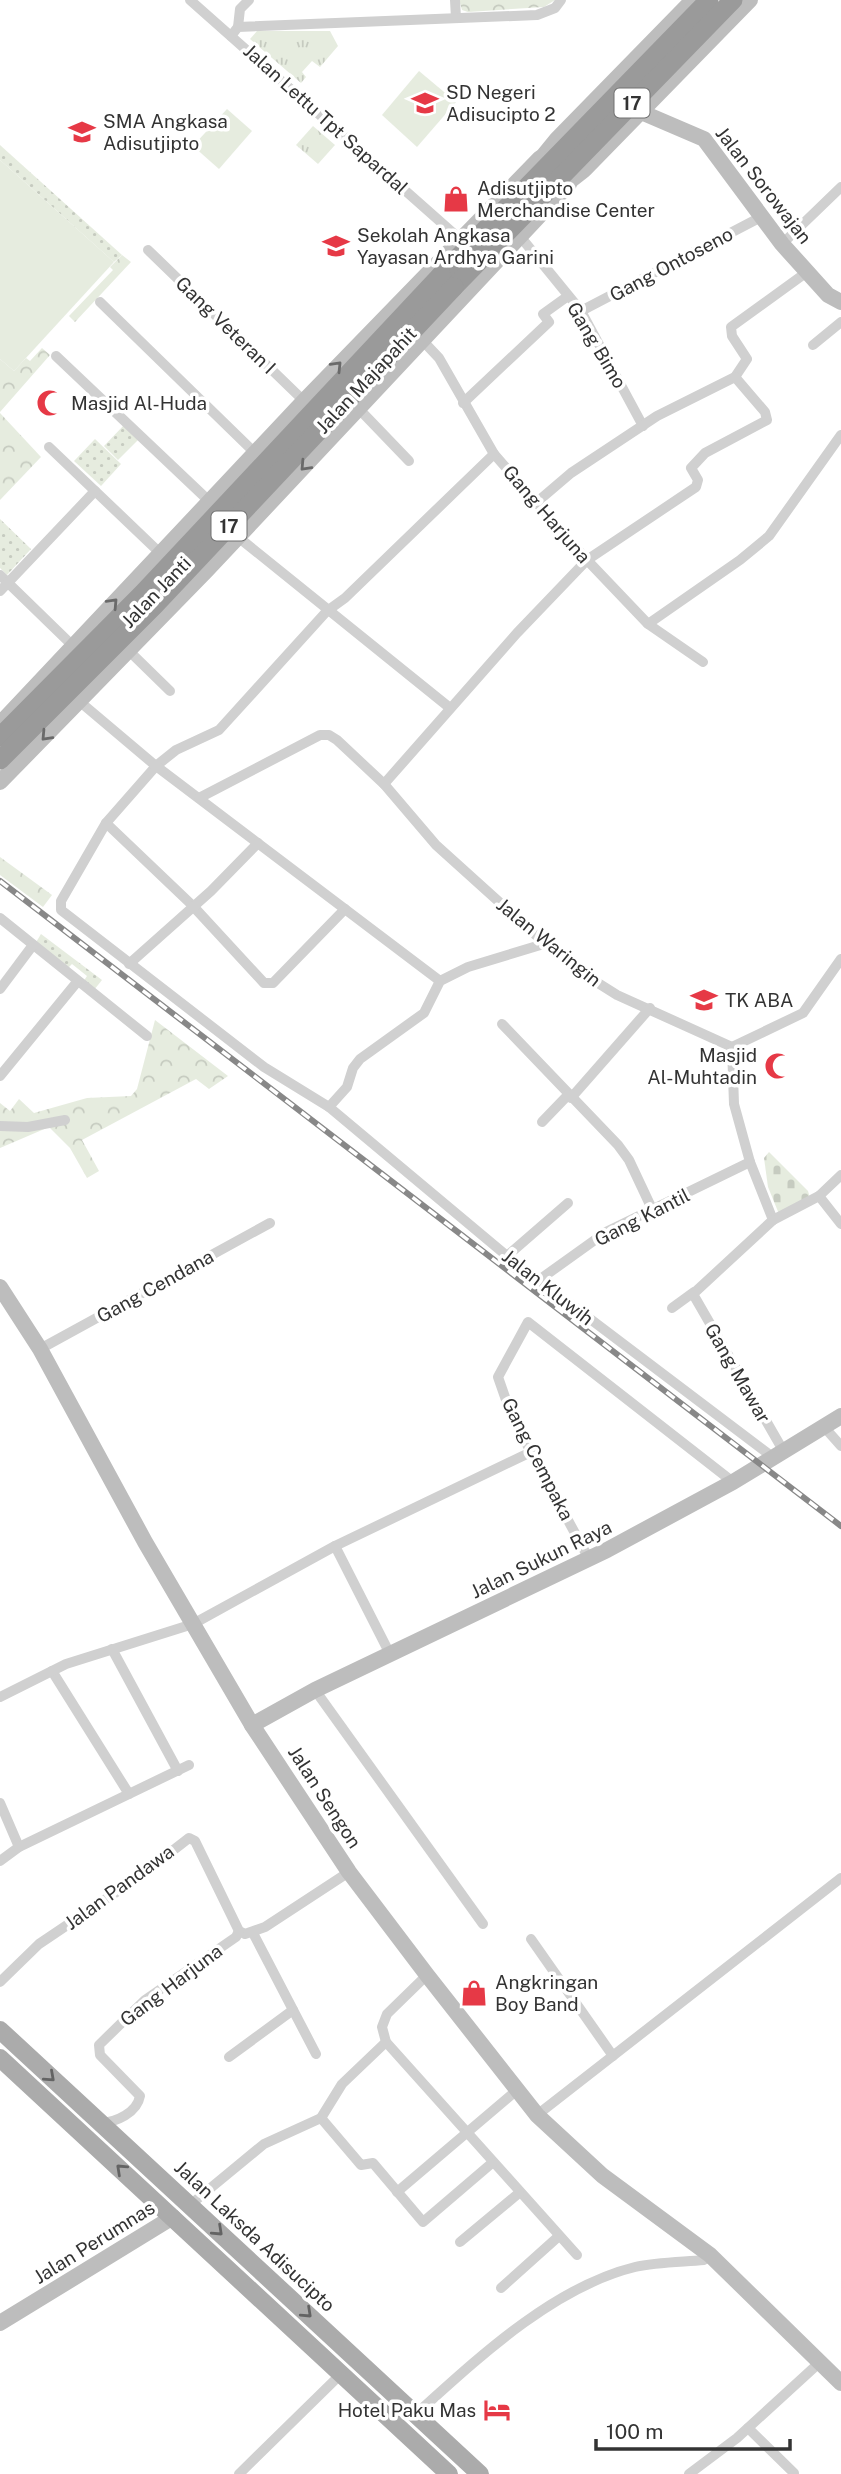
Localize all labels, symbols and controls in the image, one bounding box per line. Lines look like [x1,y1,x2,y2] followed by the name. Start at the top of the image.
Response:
[239,39,413,199] street label: Jalan Lettu Tpt Sapardal
[446,81,556,125] place label: SD Negeri Adisucipto 2
[410,88,440,118] school or university icon: SD Negeri Adisucipto 2
[614,88,650,118] road number: 17
[103,110,228,154] place label: SMA Angkasa Adisutjipto
[67,117,97,147] school or university icon: SMA Angkasa Adisutjipto
[711,122,817,248] street label: Jalan Sorowajan
[477,177,655,221] place label: Adisutjipto Merchandise Center
[441,184,471,214] shop icon: Adisutjipto Merchandise Center
[606,222,736,306] street label: Gang Ontoseno
[357,224,554,268] place label: Sekolah Angkasa Yayasan Ardhya Garini
[321,231,351,261] school or university icon: Sekolah Angkasa Yayasan Ardhya Garini
[172,272,280,378] street label: Gang Veteran I
[563,298,631,392] street label: Gang Bimo
[311,322,421,438] street label: Jalan Majapahit
[329,361,342,374] one-way arrow
[35,388,65,418] mosque icon: Masjid Al-Huda
[71,392,207,414] place label: Masjid Al-Huda
[301,458,313,471] one-way arrow
[499,461,595,567] street label: Gang Harjuna
[212,512,246,540] road number: 17
[117,552,195,632] street label: Jalan Janti
[105,598,118,611] one-way arrow
[41,728,54,741] one-way arrow
[492,893,606,991] street label: Jalan Waringin
[689,985,719,1015] school or university icon: TK ABA
[725,989,793,1011] place label: TK ABA
[647,1044,757,1088] place label: Masjid Al-Muhtadin
[763,1051,793,1081] mosque icon: Masjid Al-Muhtadin
[591,1184,693,1250] street label: Gang Kantil
[93,1245,217,1327] street label: Gang Cendana
[498,1245,598,1329] street label: Jalan Kluwih
[701,1319,775,1427] street label: Gang Mawar
[498,1394,578,1524] street label: Gang Cempaka
[467,1515,615,1603] street label: Jalan Sukun Raya
[284,1742,366,1852] street label: Jalan Sengon
[60,1840,178,1934] street label: Jalan Pandawa
[116,1940,226,2030] street label: Gang Harjuna
[495,1971,598,2015] place label: Angkringan Boy Band
[459,1978,489,2008] shop icon: Angkringan Boy Band
[42,2068,55,2081] one-way arrow
[170,2156,340,2316] street label: Jalan Laksda Adisucipto
[116,2165,129,2177] one-way arrow
[30,2196,158,2288] street label: Jalan Perumnas
[210,2222,223,2235] one-way arrow
[299,2305,312,2317] one-way arrow
[482,2395,512,2425] hotel icon: Hotel Paku Mas
[338,2399,476,2421] place label: Hotel Paku Mas
[596,2408,790,2452] scale bar
[606,2419,663,2444] text: 100 m

